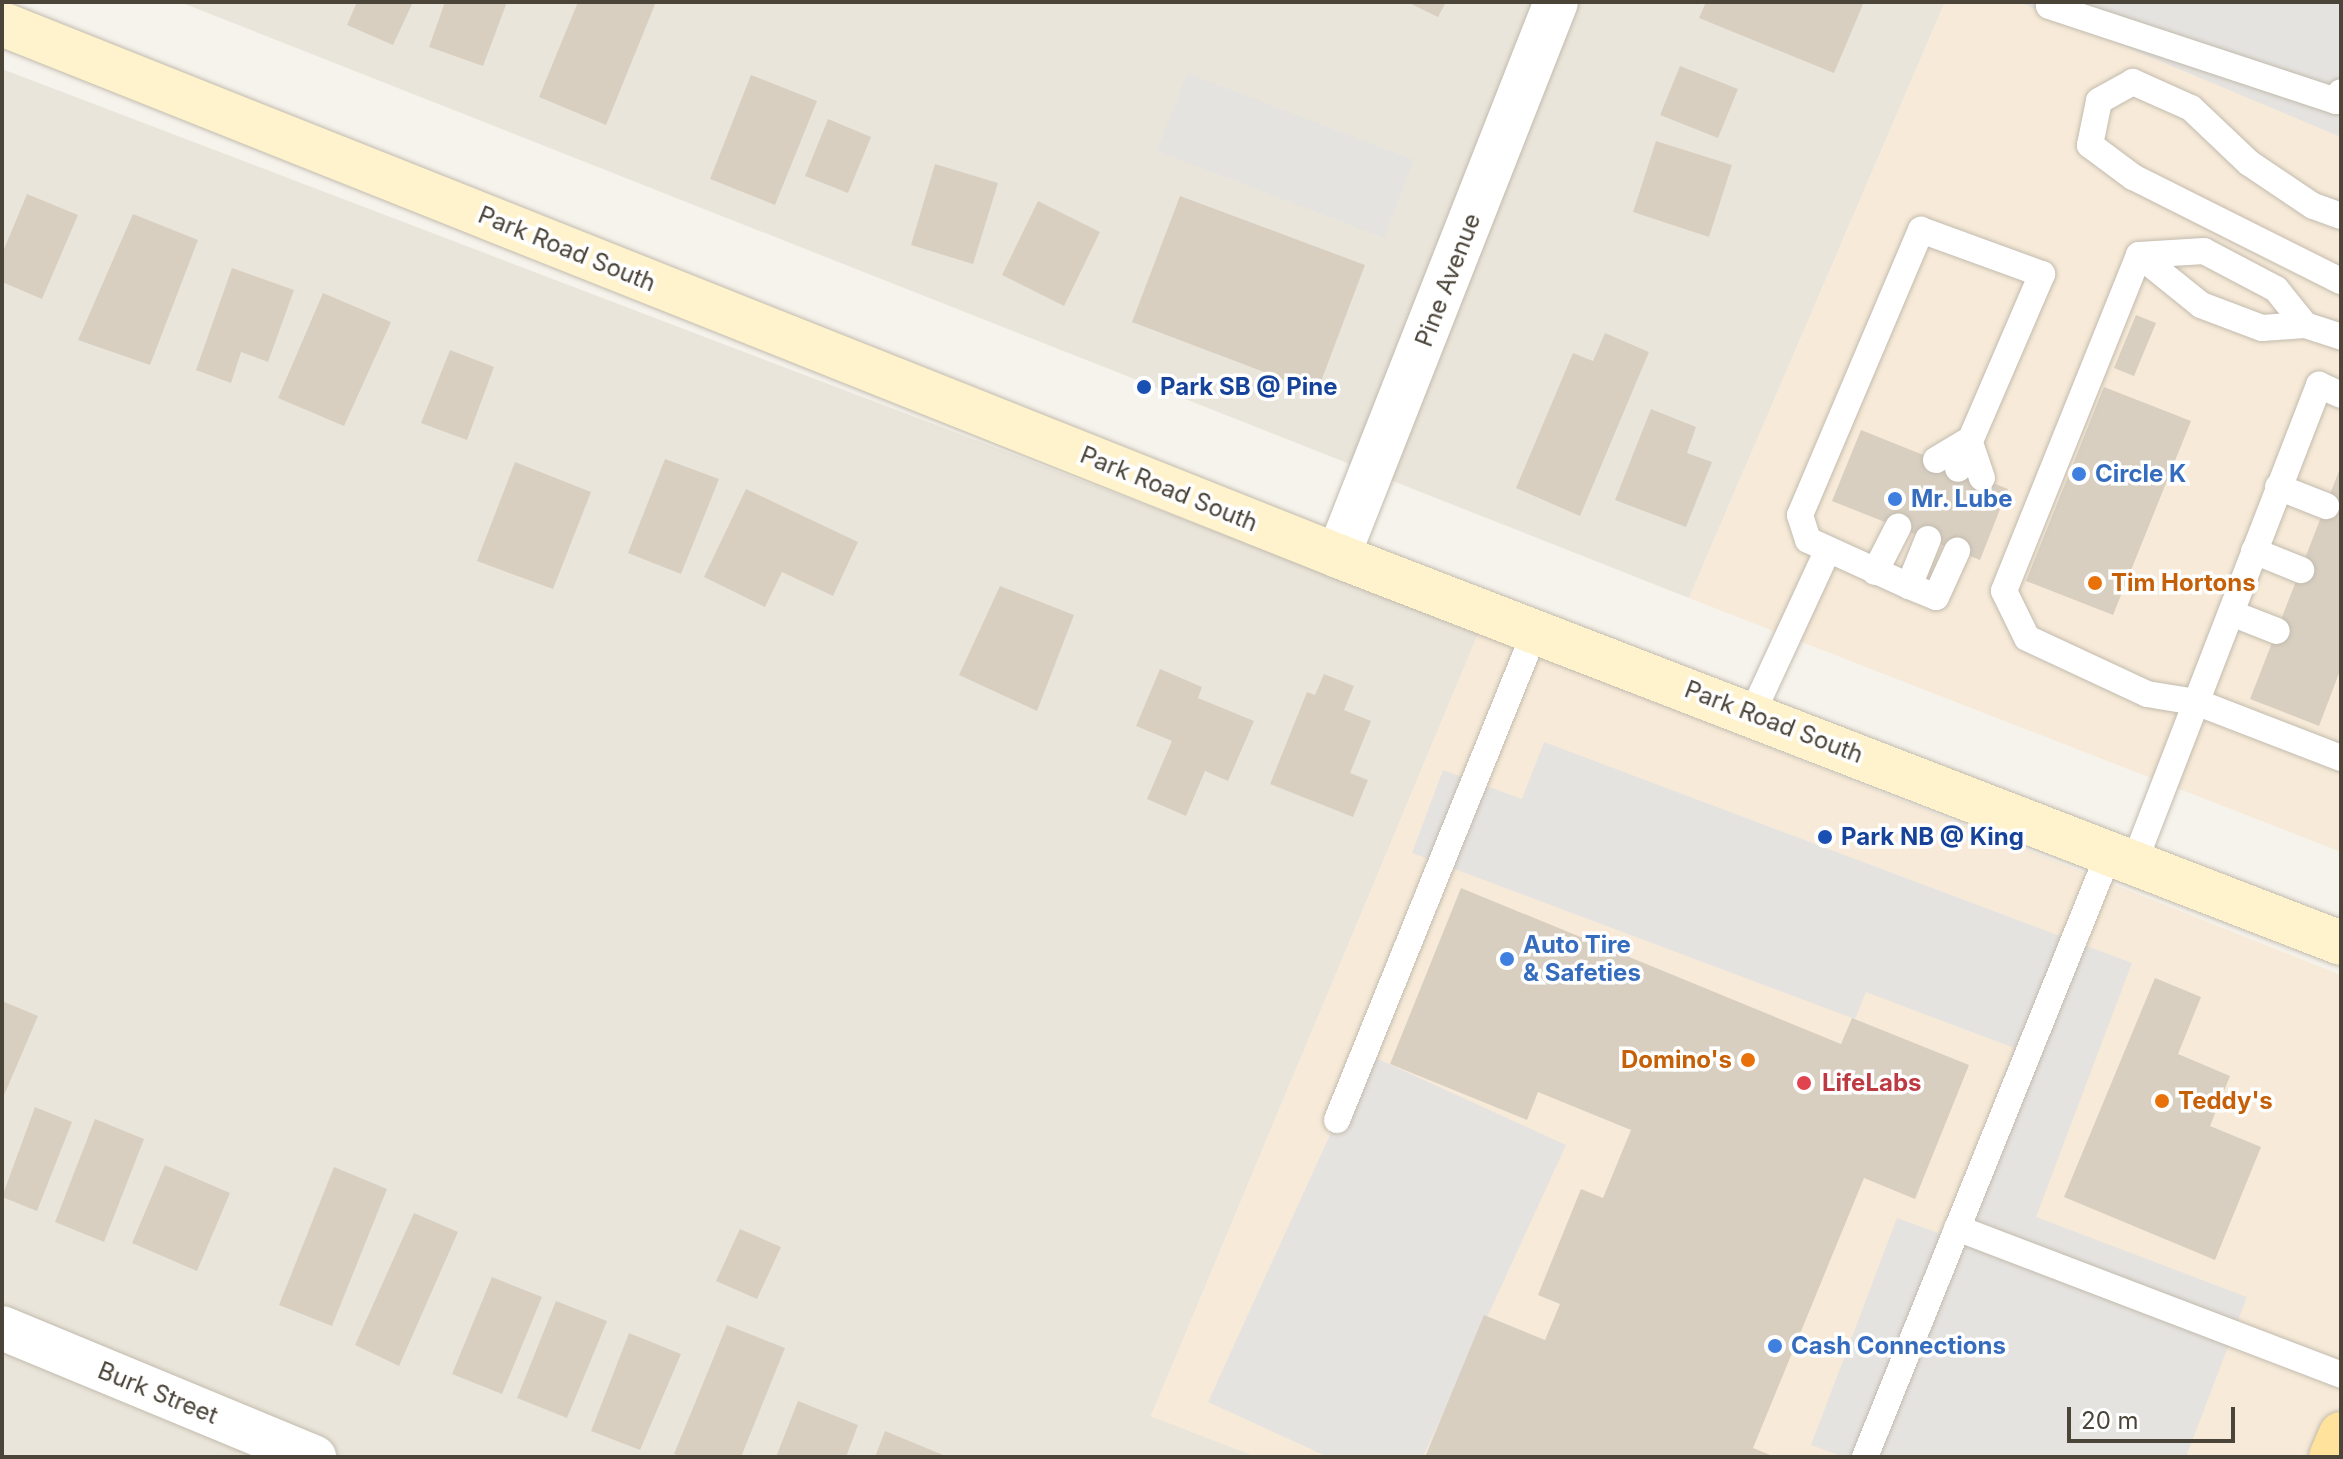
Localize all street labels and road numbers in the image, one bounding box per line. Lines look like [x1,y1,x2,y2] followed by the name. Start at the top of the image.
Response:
[474,200,660,298] street label: Park Road South
[1409,209,1487,351] street label: Pine Avenue
[1076,440,1262,538] street label: Park Road South
[1681,675,1867,769] street label: Park Road South
[94,1356,222,1430] street label: Burk Street

